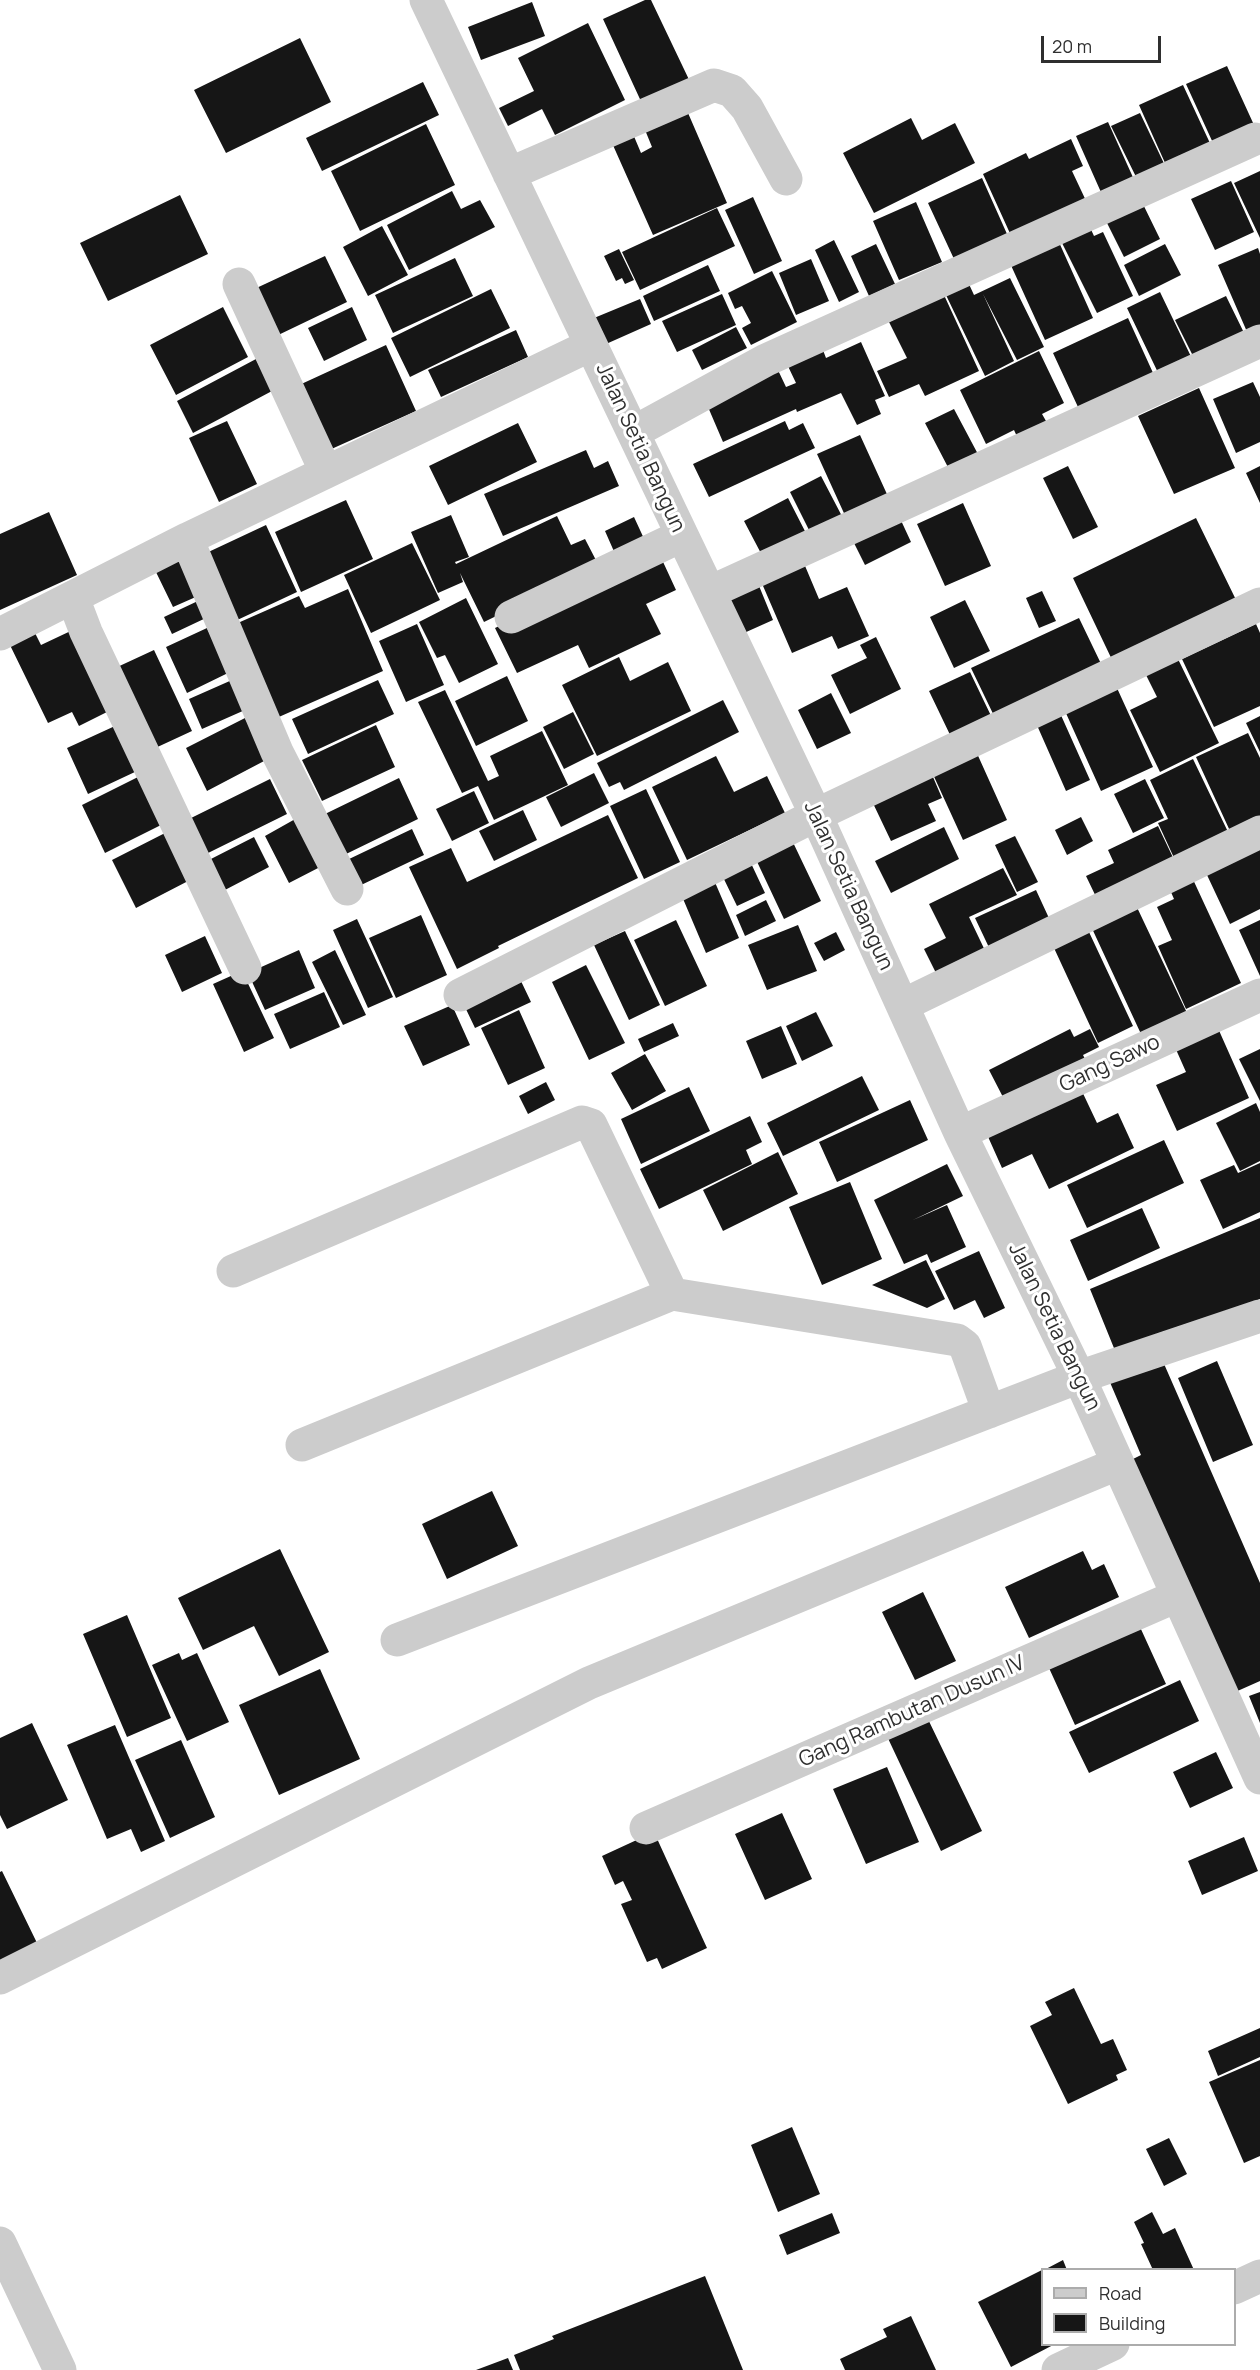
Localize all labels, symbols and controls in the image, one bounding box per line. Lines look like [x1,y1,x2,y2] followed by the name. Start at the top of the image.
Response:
[1044,24,1164,62] scale bar
[1052,34,1092,58] text: 20 m
[590,360,690,536] street label: Jalan Setia Bangun
[798,798,898,974] street label: Jalan Setia Bangun
[1056,1030,1164,1098] street label: Gang Sawo
[1002,1239,1106,1415] street label: Jalan Setia Bangun
[795,1651,1029,1773] street label: Gang Rambutan Dusun IV
[1041,2268,1236,2346] legend
[1099,2281,1142,2305] text: Road
[1099,2311,1165,2335] text: Building

